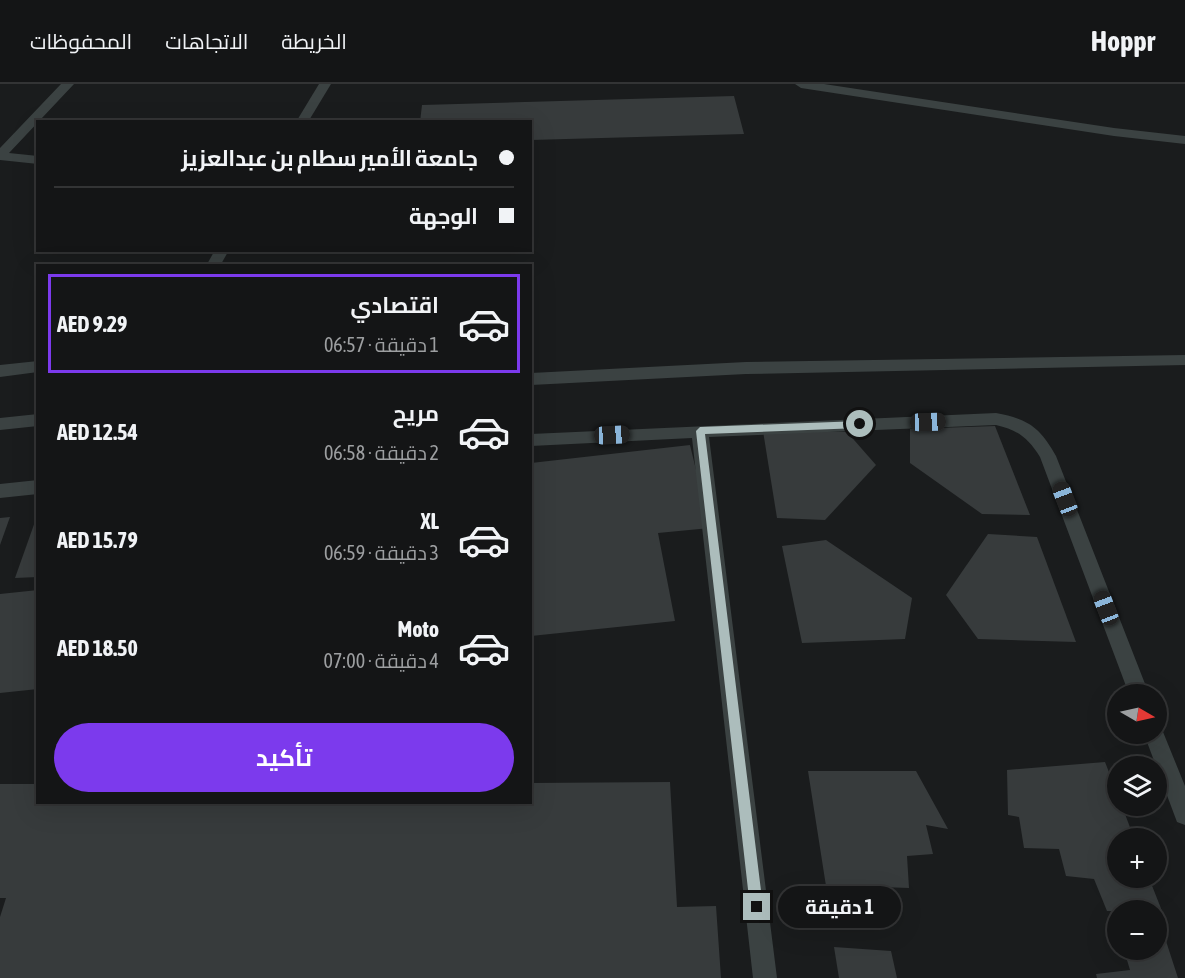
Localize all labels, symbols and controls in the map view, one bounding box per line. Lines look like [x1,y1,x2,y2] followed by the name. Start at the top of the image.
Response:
[1091,25,1155,57] text: Hoppr
[30,29,132,53] text: المحفوظات
[165,29,248,53] text: الاتجاهات
[281,29,347,53] text: الخريطة
[181,145,478,171] text: جامعة الأمير سطام بن عبدالعزيز
[409,203,478,229] text: الوجهة
[350,292,439,318] text: اقتصادي
[457,297,511,351] icon: car
[57,311,127,337] text: AED 9.29
[324,333,439,356] text: 1 دقيقة · 06:57
[393,400,439,426] text: مريح
[457,405,511,459] icon: car
[846,410,873,437] route start
[910,412,946,432] car
[57,419,138,445] text: AED 12.54
[594,425,630,445] car
[324,441,439,464] text: 2 دقيقة · 06:58
[1050,479,1080,519] car
[421,508,439,534] text: XL
[457,513,511,567] icon: car
[57,527,138,553] text: AED 15.79
[324,541,439,564] text: 3 دقيقة · 06:59
[1091,588,1121,628] car
[397,616,439,642] text: Moto
[457,621,511,675] icon: car
[57,635,138,661] text: AED 18.50
[324,649,439,672] text: 4 دقيقة · 07:00
[1107,684,1167,744] north arrow
[1107,684,1167,960] map controls
[54,723,514,792] button: تأكيد
[1107,756,1167,816] button: layers
[1107,828,1167,888] button: +
[778,886,901,928] callout: 1 دقيقة
[743,893,770,920] route end
[805,895,874,918] text: 1 دقيقة
[1107,900,1167,960] button: −

